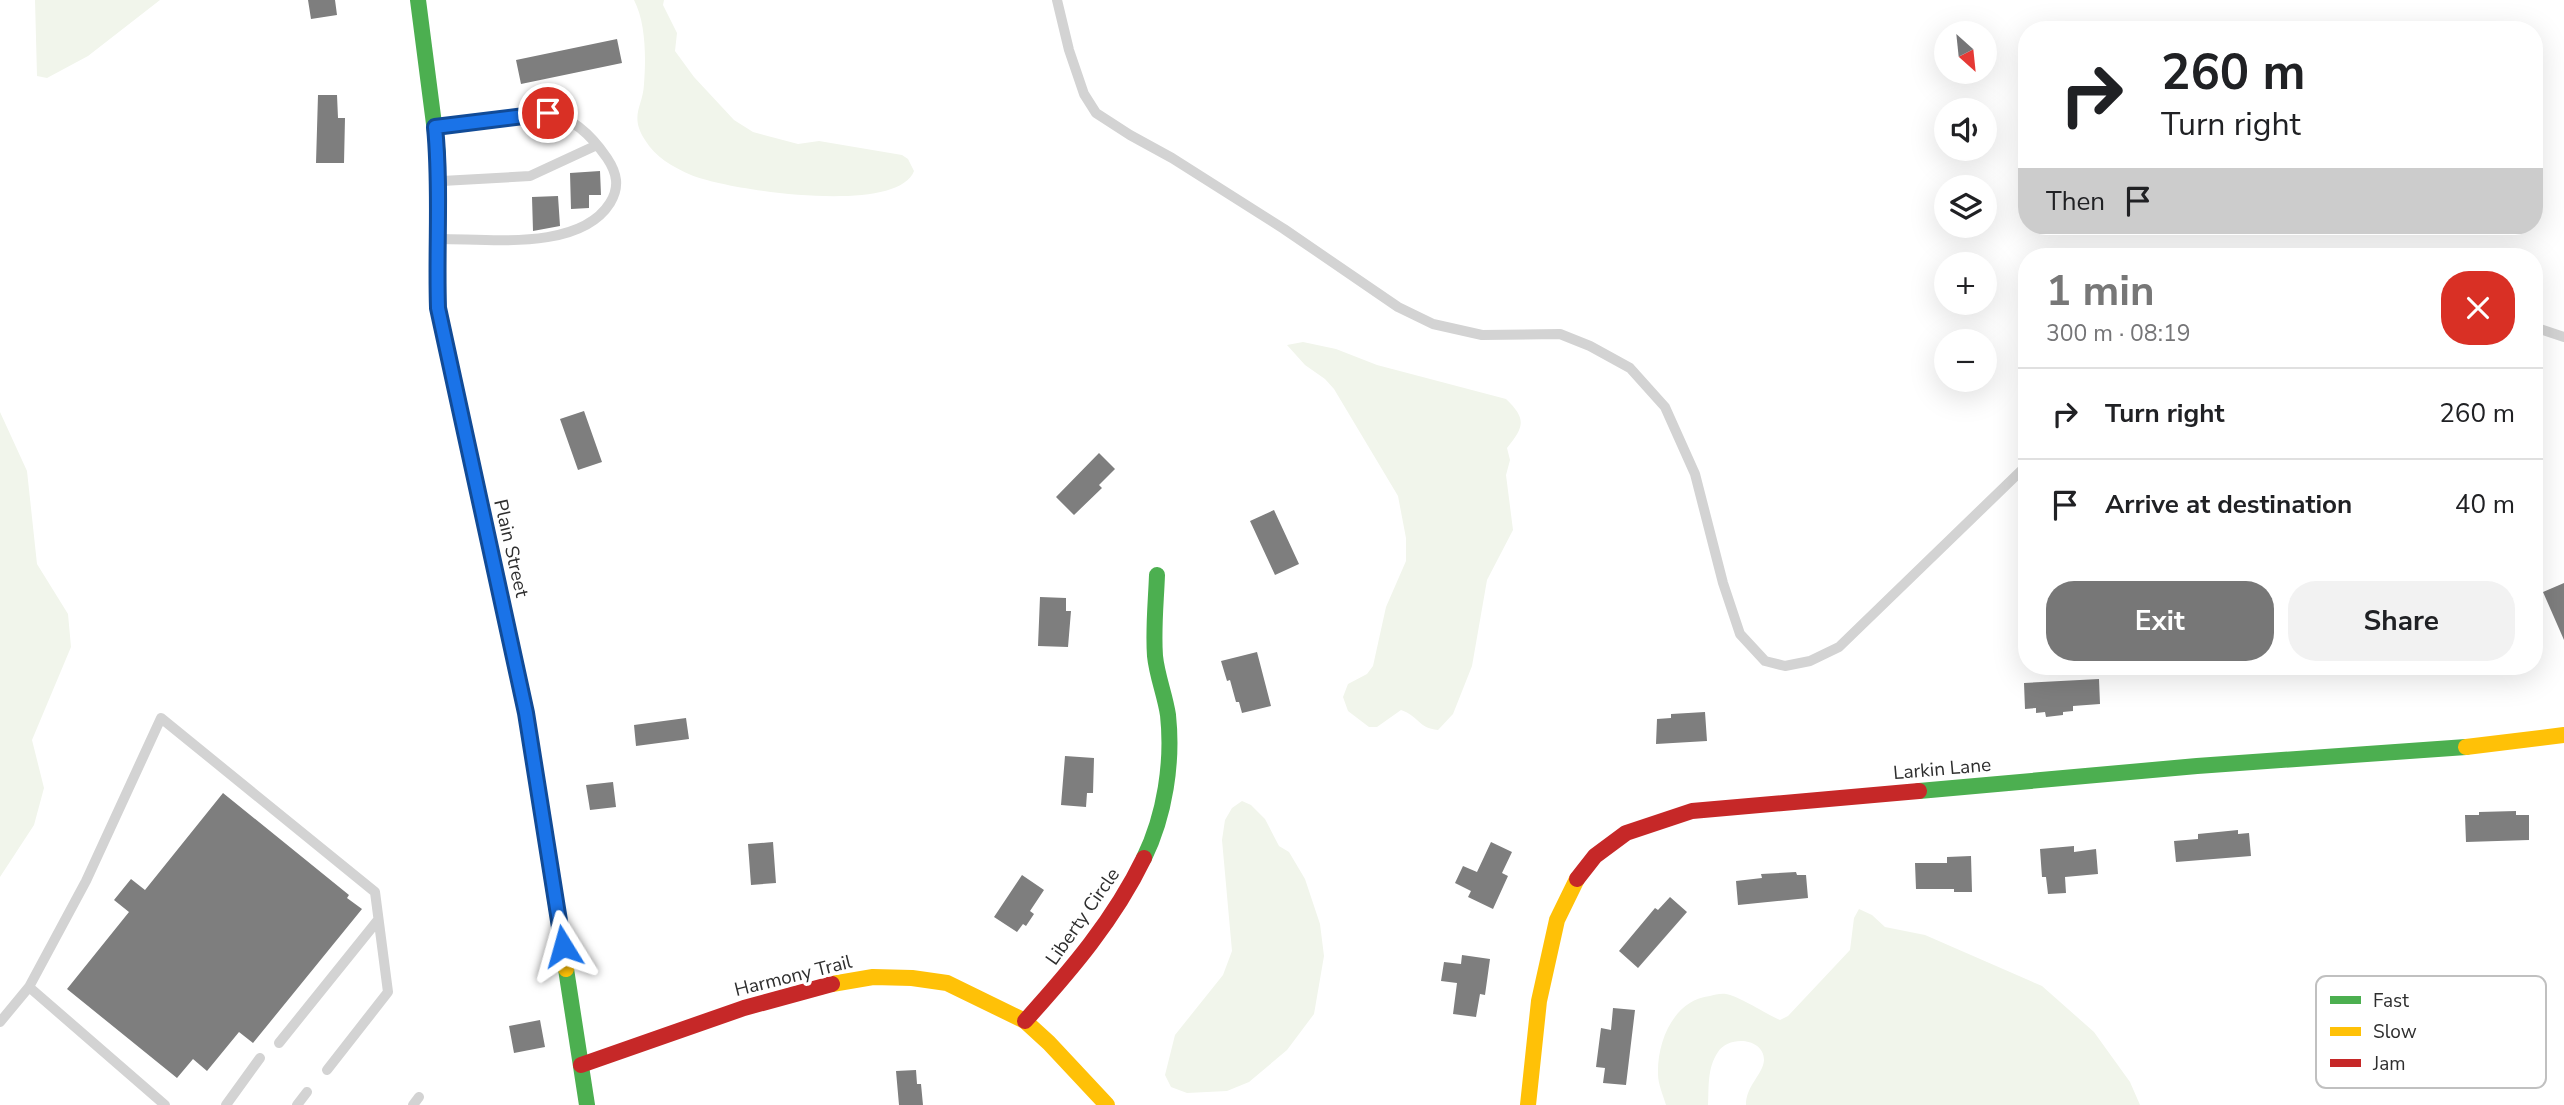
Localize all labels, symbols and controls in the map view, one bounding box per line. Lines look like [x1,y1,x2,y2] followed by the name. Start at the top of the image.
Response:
[1934,21,1997,84] north arrow
[1934,21,1997,392] map controls
[2161,39,2305,106] text: 260 m
[2046,49,2137,140] icon: right
[518,83,578,143] pin
[529,94,567,132] icon: arrive
[1934,98,1997,161] button: sound
[2161,103,2301,146] text: Turn right
[1934,175,1997,238] button: layers
[2119,182,2157,220] icon: arrive
[2046,184,2105,219] text: Then
[1934,252,1997,315] button: +
[2046,263,2155,320] text: 1 min
[2441,271,2515,345] button: close
[2046,318,2191,349] text: 300 m · 08:19
[1934,329,1997,392] button: −
[2046,395,2084,433] icon: right
[2105,396,2224,431] text: Turn right
[2439,396,2515,431] text: 260 m
[2046,486,2084,524] icon: arrive
[2105,487,2352,522] text: Arrive at destination
[2455,487,2515,522] text: 40 m
[487,497,535,600] street label: Plain Street
[2046,581,2274,661] button: Exit
[2288,581,2515,661] button: Share
[1892,752,1992,786] street label: Larkin Lane
[1040,863,1126,970] street label: Liberty Circle
[526,909,600,983] position arrow
[732,949,855,1003] street label: Harmony Trail
[2316,976,2546,1088] legend
[2373,988,2409,1014] text: Fast
[2373,1019,2417,1045] text: Slow
[2372,1051,2406,1077] text: Jam

